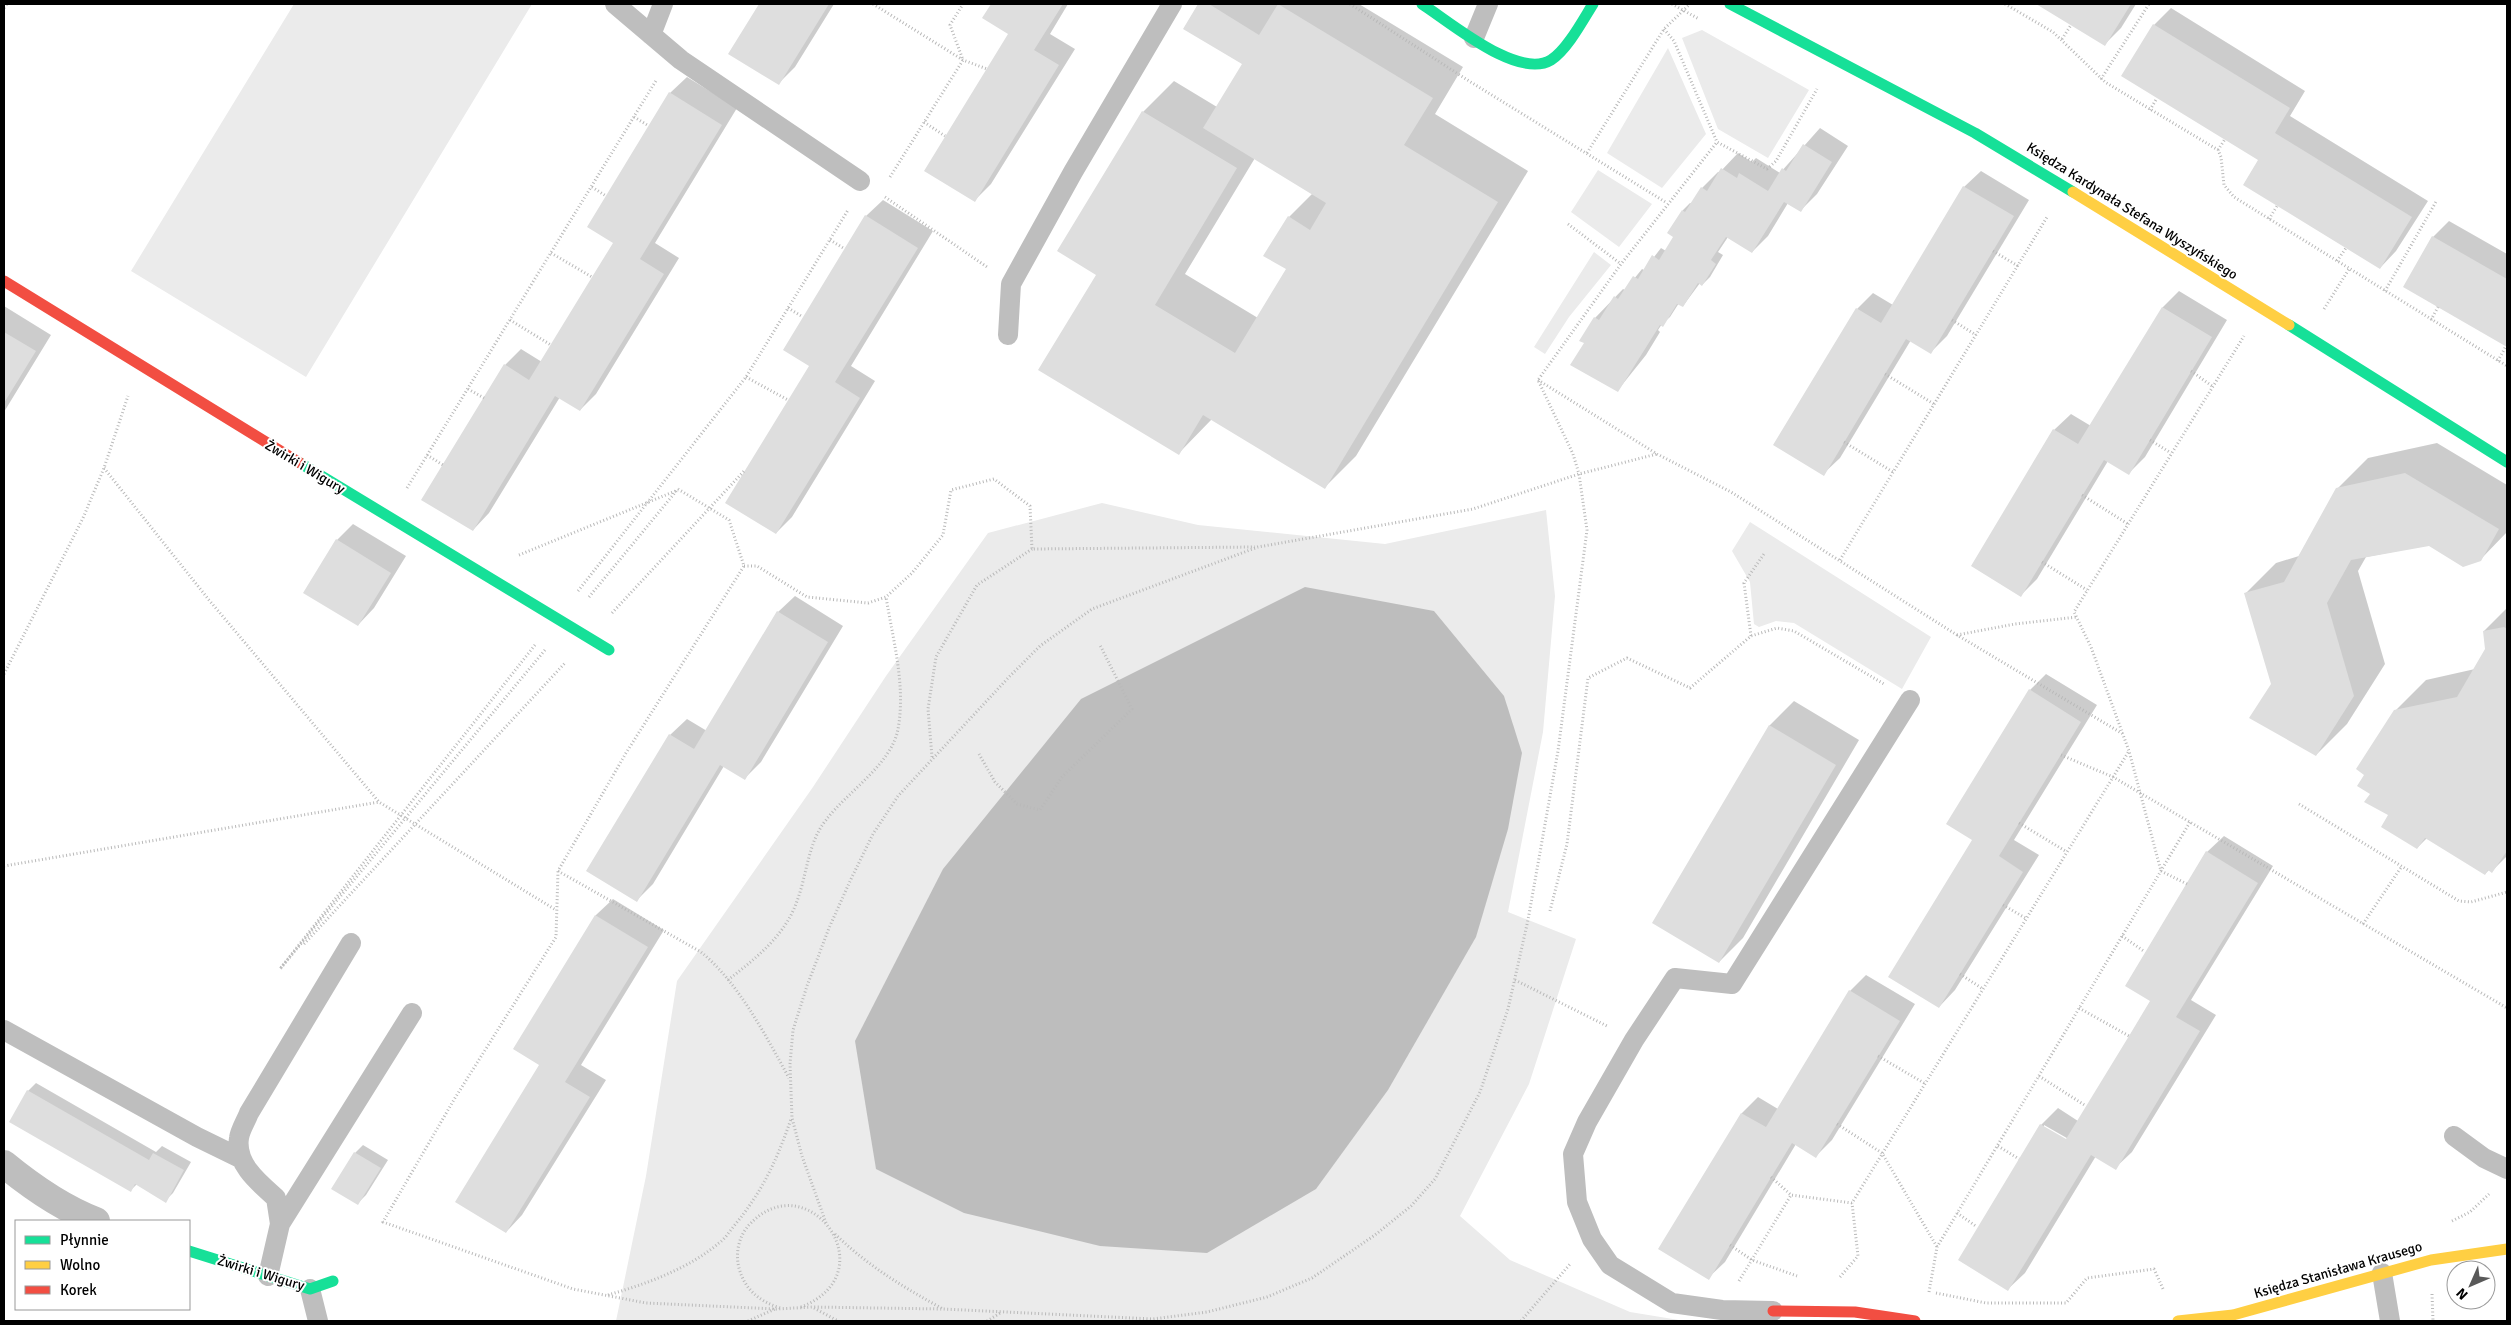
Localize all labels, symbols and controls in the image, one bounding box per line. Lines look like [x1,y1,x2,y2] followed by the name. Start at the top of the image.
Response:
[2023,139,2241,283] street label: Księdza Kardynała Stefana Wyszyńskiego
[262,437,348,498] street label: Żwirki i Wigury
[15,1220,190,1310] legend
[60,1231,109,1249] text: Płynnie
[2252,1238,2424,1302] street label: Księdza Stanisława Krausego
[215,1252,307,1294] street label: Żwirki i Wigury
[60,1256,101,1274] text: Wolno
[2446,1260,2496,1310] north arrow
[60,1281,97,1299] text: Korek
[2453,1284,2472,1303] text: N

